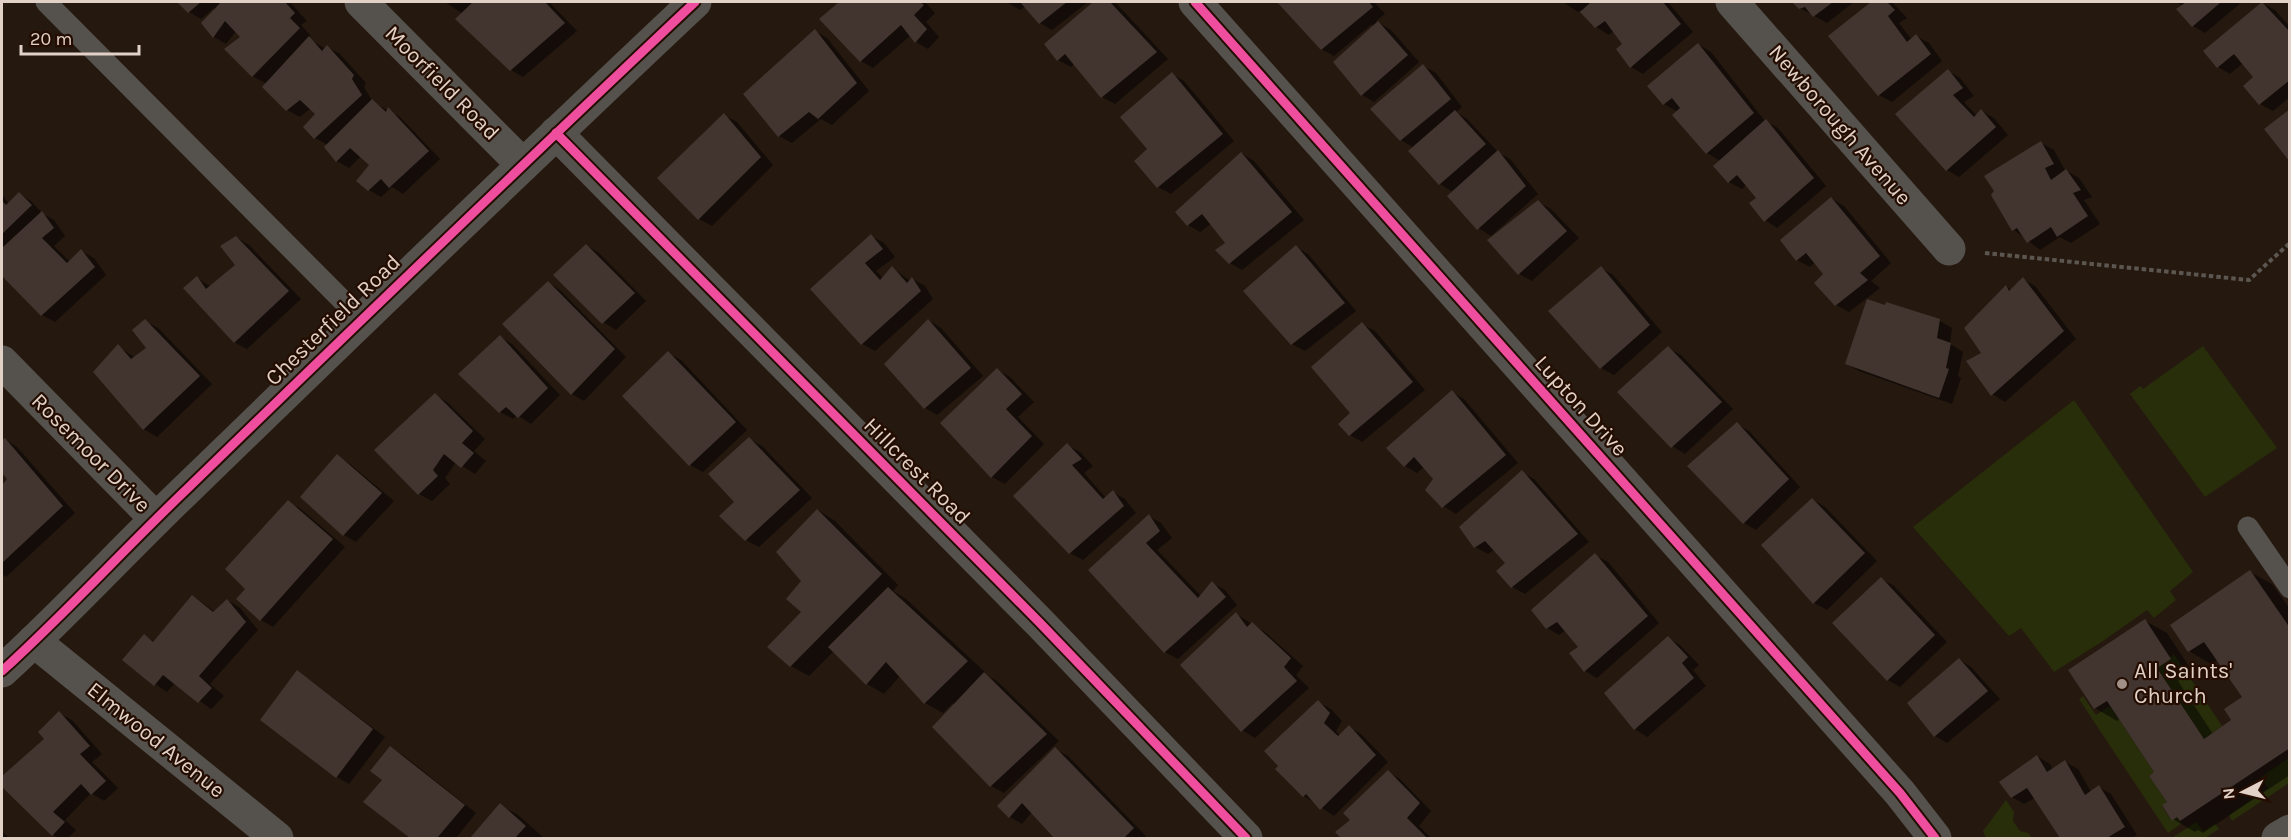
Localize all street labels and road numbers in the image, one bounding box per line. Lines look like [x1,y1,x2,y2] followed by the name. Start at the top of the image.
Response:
[379,20,505,146] street label: Moorfield Road
[1763,40,1917,210] street label: Newborough Avenue
[260,249,406,391] street label: Chesterfield Road
[1529,350,1633,462] street label: Lupton Drive
[26,388,156,518] street label: Rosemoor Drive
[858,412,976,530] street label: Hillcrest Road
[82,676,230,804] street label: Elmwood Avenue

